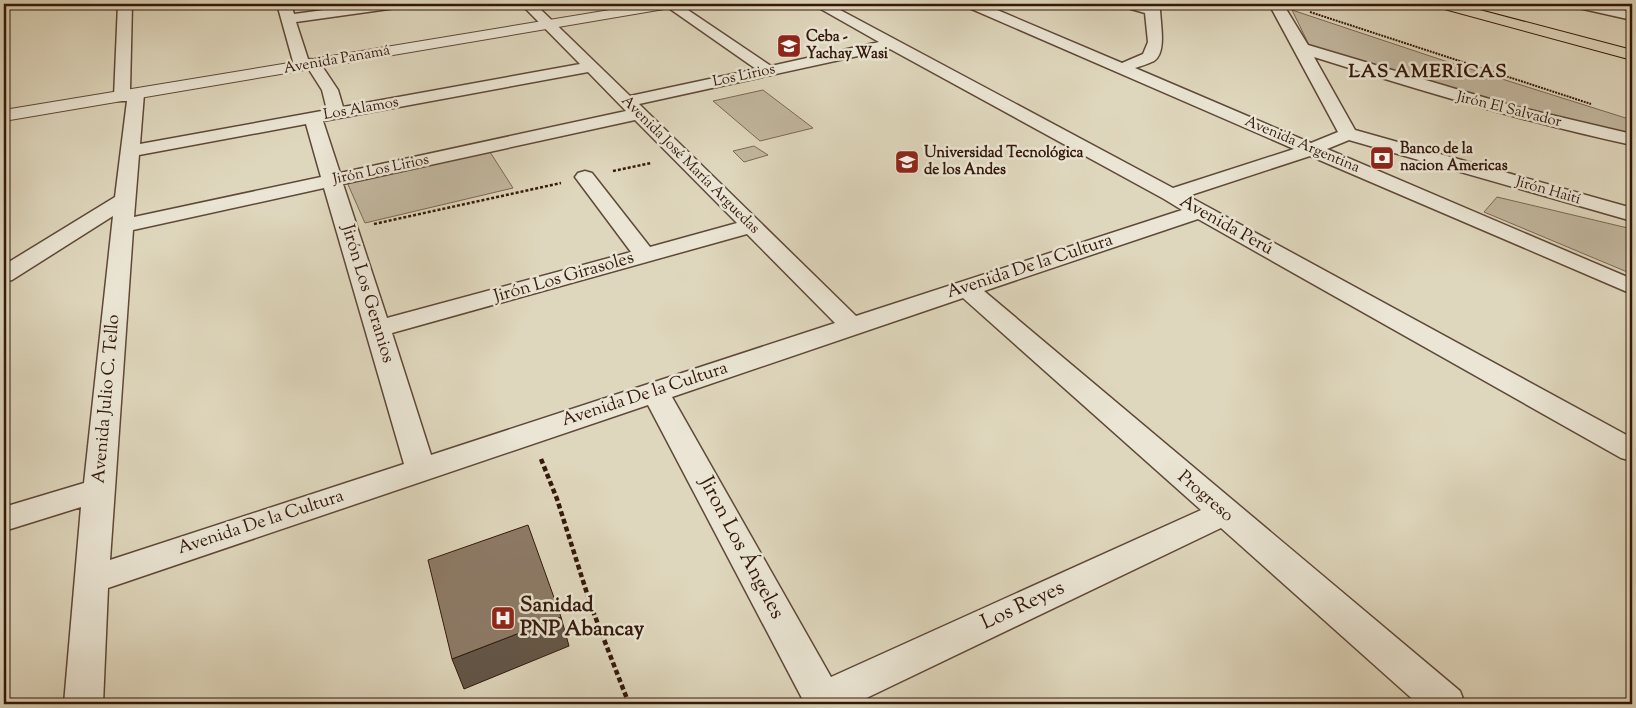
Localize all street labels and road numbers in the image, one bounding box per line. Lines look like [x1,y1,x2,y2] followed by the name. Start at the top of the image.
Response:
[282,40,392,80] street label: Avenida Panamá
[711,59,777,93] street label: Los Lirios
[1453,87,1564,133] street label: Jirón El Salvador
[616,91,764,239] street label: Avenida José María Arguedas
[322,92,400,126] street label: Los Alamos
[1241,111,1363,179] street label: Avenida Argentina
[330,150,431,191] street label: Jirón Los Lirios
[1512,171,1583,210] street label: Jirón Haití
[1174,189,1278,263] street label: Avenida Perú
[333,221,400,366] street label: Jirón Los Geranios
[943,228,1117,306] street label: Avenida De la Cultura
[490,246,637,311] street label: Jirón Los Girasoles
[87,313,127,485] street label: Avenida Julio C. Tello
[558,356,732,434] street label: Avenida De la Cultura
[1171,465,1239,529] street label: Progreso
[690,470,791,625] street label: Jiron Los Ángeles
[174,484,348,562] street label: Avenida De la Cultura
[976,574,1070,638] street label: Los Reyes

